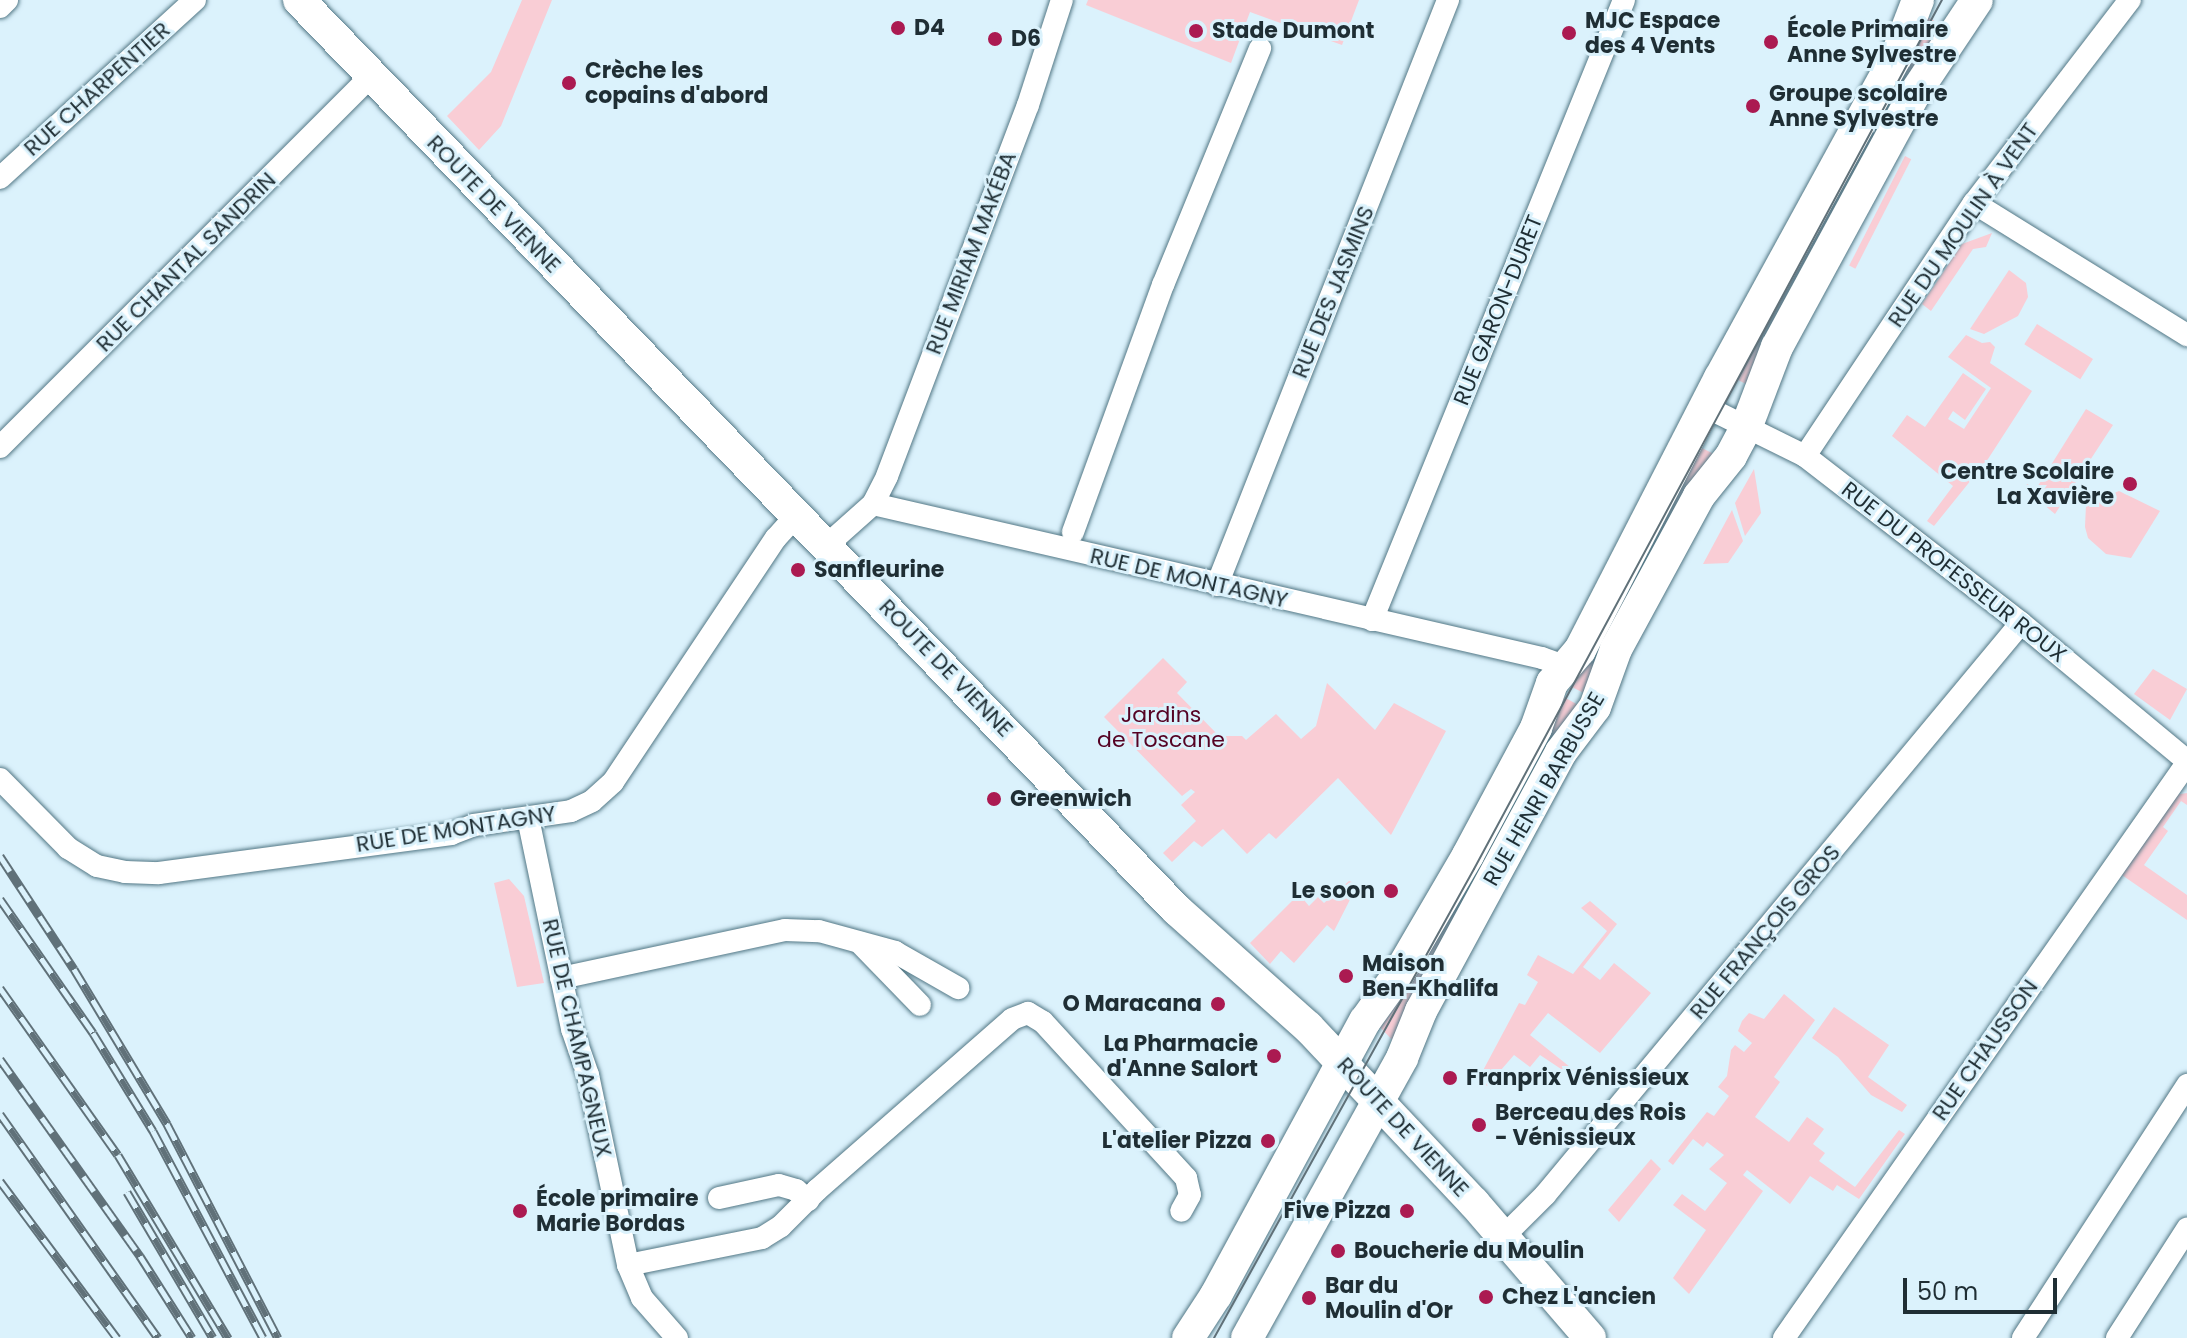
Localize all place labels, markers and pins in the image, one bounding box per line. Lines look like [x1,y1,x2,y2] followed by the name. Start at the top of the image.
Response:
[1585,7,1720,58] place label: MJC Espace des 4 Vents
[914,15,945,41] place label: D4
[1787,16,1957,68] place label: École Primaire Anne Sylvestre
[1212,18,1374,44] place label: Stade Dumont
[889,19,907,37] marker: D4
[1187,22,1205,40] marker: Stade Dumont
[1560,24,1578,42] marker: MJC Espace des 4 Vents
[1011,26,1041,52] place label: D6
[986,30,1004,48] marker: D6
[1762,33,1780,51] marker: École Primaire Anne Sylvestre
[585,57,769,108] place label: Crèche les copains d'abord
[560,74,578,92] marker: Crèche les copains d'abord
[1769,80,1948,132] place label: Groupe scolaire Anne Sylvestre
[1744,97,1762,115] marker: Groupe scolaire Anne Sylvestre
[1941,458,2114,510] place label: Centre Scolaire La Xavière
[2121,475,2139,493] marker: Centre Scolaire La Xavière
[814,557,944,583] place label: Sanfleurine
[789,561,807,579] marker: Sanfleurine
[1010,786,1132,812] place label: Greenwich
[985,790,1003,808] marker: Greenwich
[1291,878,1375,904] place label: Le soon
[1382,882,1400,900] marker: Le soon
[1362,950,1499,1002] place label: Maison Ben-Khalifa
[1337,967,1355,985] marker: Maison Ben-Khalifa
[1063,991,1202,1017] place label: O Maracana
[1209,995,1227,1013] marker: O Maracana
[1103,1030,1258,1082] place label: La Pharmacie d'Anne Salort
[1265,1047,1283,1065] marker: La Pharmacie d'Anne Salort
[1466,1065,1689,1091] place label: Franprix Vénissieux
[1441,1069,1459,1087] marker: Franprix Vénissieux
[1495,1099,1686,1150] place label: Berceau des Rois - Vénissieux
[1470,1116,1488,1134] marker: Berceau des Rois - Vénissieux
[1102,1128,1252,1154] place label: L'atelier Pizza
[1259,1132,1277,1150] marker: L'atelier Pizza
[536,1185,698,1236] place label: École primaire Marie Bordas
[1284,1198,1391,1224] place label: Five Pizza
[511,1202,529,1220] marker: École primaire Marie Bordas
[1398,1202,1416,1220] marker: Five Pizza
[1354,1238,1584,1264] place label: Boucherie du Moulin
[1329,1242,1347,1260] marker: Boucherie du Moulin
[1325,1272,1453,1324] place label: Bar du Moulin d'Or
[1502,1284,1656,1310] place label: Chez L'ancien
[1477,1288,1495,1306] marker: Chez L'ancien
[1300,1289,1318,1307] marker: Bar du Moulin d'Or

